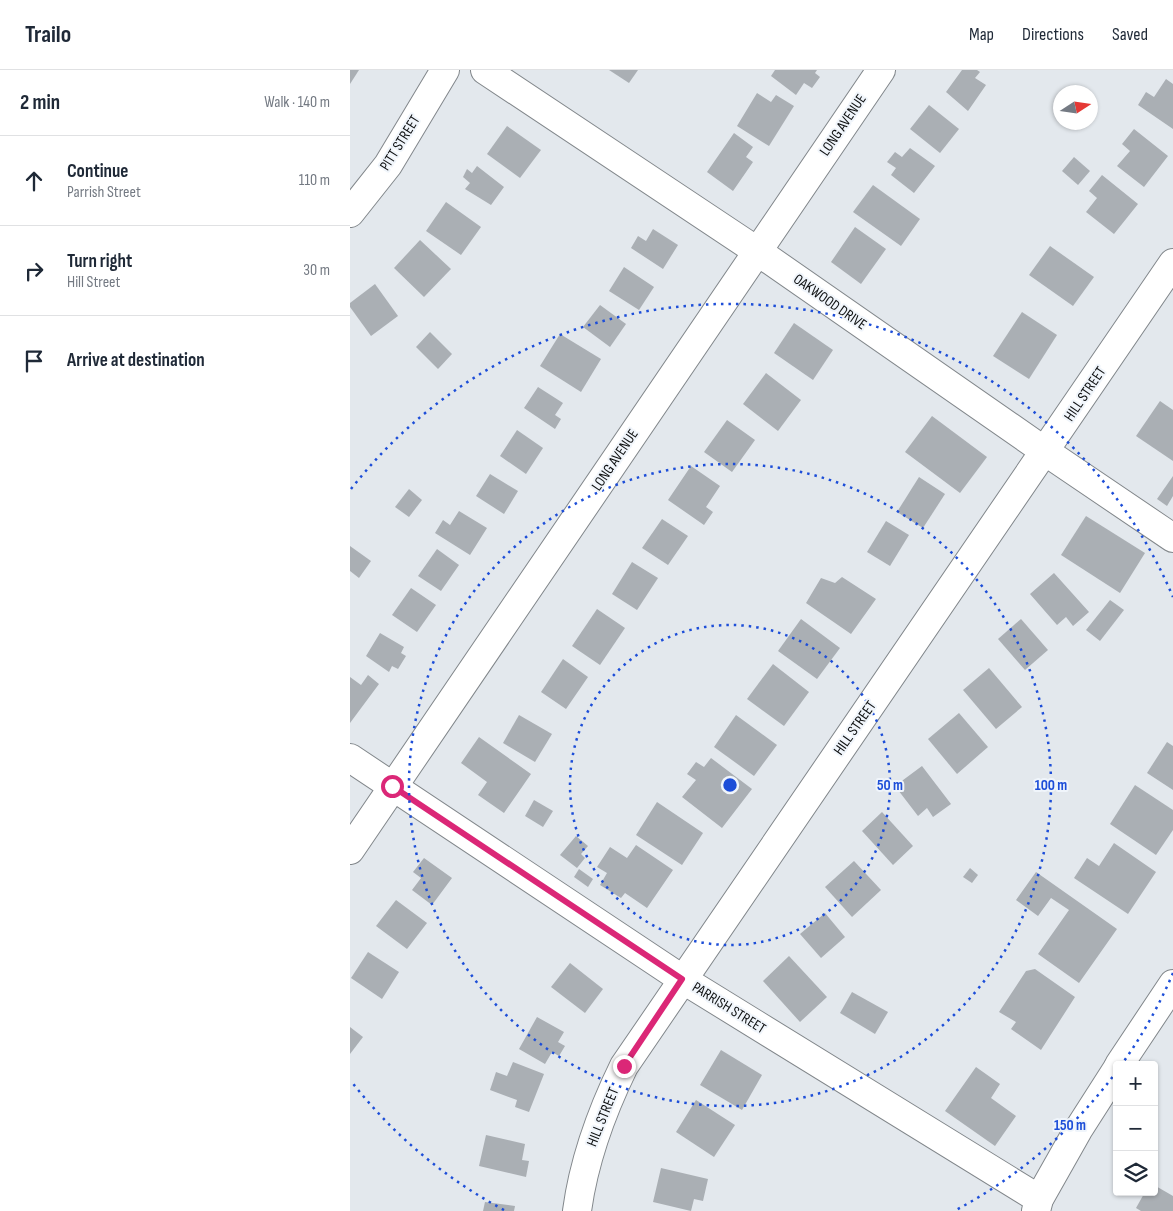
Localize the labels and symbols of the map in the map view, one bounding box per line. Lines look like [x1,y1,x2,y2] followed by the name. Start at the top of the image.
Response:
[1053,85,1098,130] north arrow
[815,90,871,160] street label: LONG AVENUE
[376,112,424,174] street label: PITT STREET
[790,270,870,334] street label: OAKWOOD DRIVE
[1060,363,1110,425] street label: HILL STREET
[587,425,643,495] street label: LONG AVENUE
[829,697,881,759] street label: HILL STREET
[381,775,404,798] route start
[721,776,739,794] centre of rings
[877,776,903,795] text: 50 m
[1035,776,1067,795] text: 100 m
[689,978,769,1038] street label: PARRISH STREET
[613,1055,636,1078] route end
[583,1085,623,1149] street label: HILL STREET
[1054,1116,1086,1135] text: 150 m

